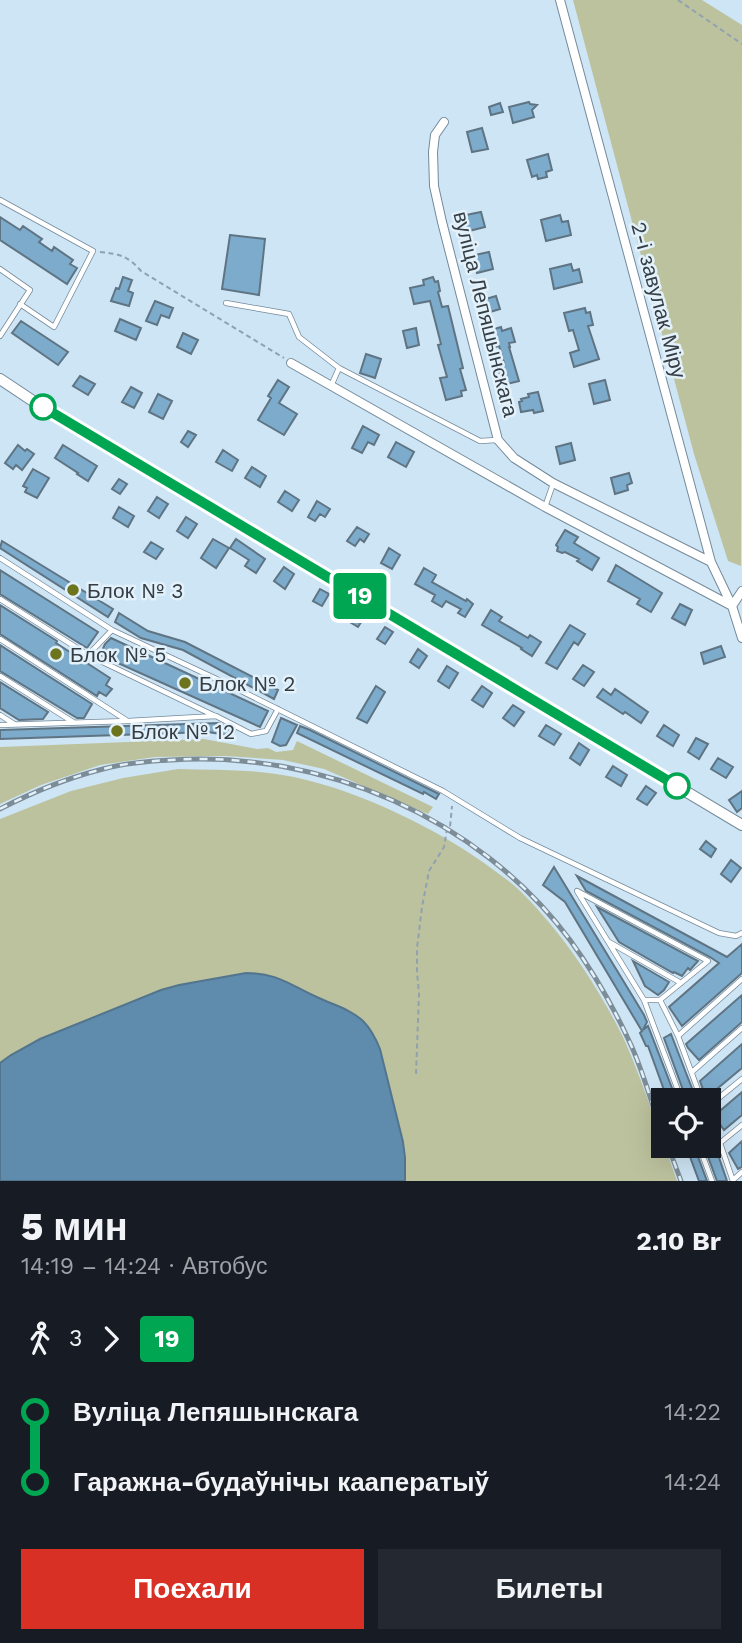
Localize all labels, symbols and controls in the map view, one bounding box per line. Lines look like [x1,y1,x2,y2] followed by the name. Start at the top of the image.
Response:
[448,209,524,420] street label: вуліца Лепяшынскага
[626,219,692,381] street label: 2-і завулак Міру
[30,394,56,420] unlabelled marker
[328,573,392,619] line badge: 19
[87,578,183,603] place label: Блок № 3
[65,582,81,598] marker: Блок № 3
[347,582,373,610] text: 19
[70,642,166,667] place label: Блок № 5
[48,646,64,662] marker: Блок № 5
[199,671,295,696] place label: Блок № 2
[177,675,193,691] marker: Блок № 2
[131,719,235,744] place label: Блок № 12
[109,723,125,739] marker: Блок № 12
[664,773,690,799] unlabelled marker
[651,1088,721,1158] map controls
[651,1088,721,1158] button: locate
[21,1205,128,1249] text: 5 мин
[636,1226,721,1256] text: 2.10 Br
[21,1253,268,1280] text: 14:19 – 14:24 · Автобус
[21,1320,59,1358] icon: walk
[92,1320,130,1358] icon: forward
[69,1325,82,1352] text: 3
[154,1325,180,1353] text: 19
[73,1397,358,1427] text: Вуліца Лепяшынскага
[664,1399,721,1426] text: 14:22
[73,1467,489,1497] text: Гаражна-будаўнічы кааператыў
[664,1469,721,1496] text: 14:24
[21,1549,364,1629] button: Поехали
[378,1549,721,1629] button: Билеты

